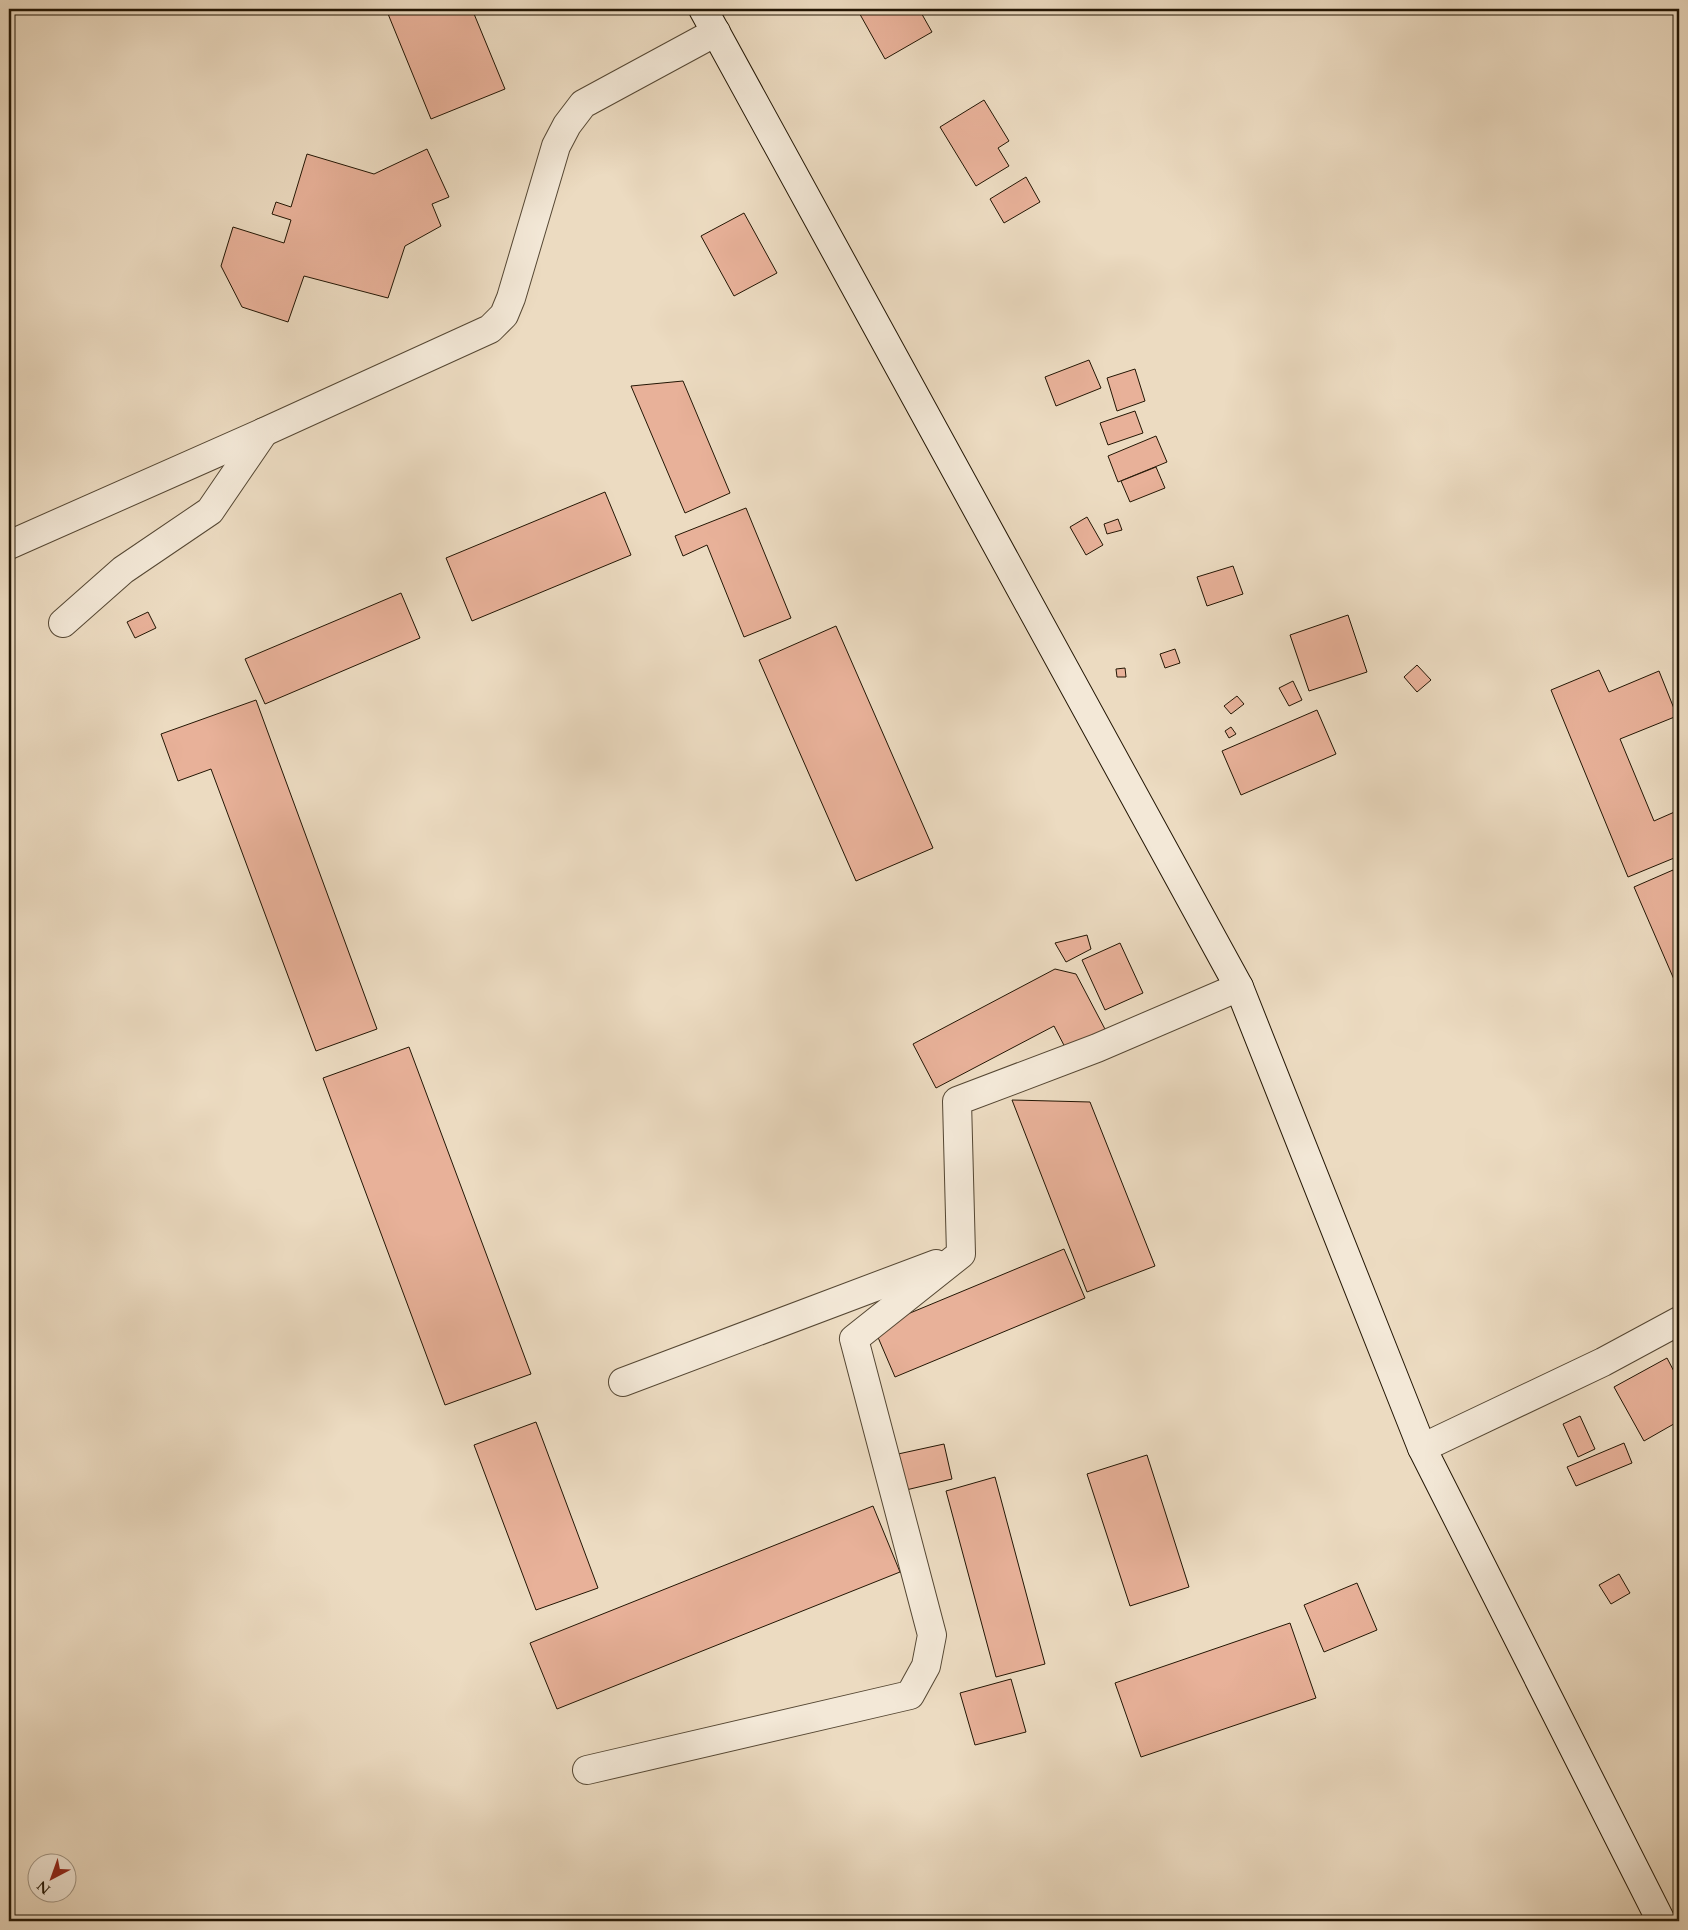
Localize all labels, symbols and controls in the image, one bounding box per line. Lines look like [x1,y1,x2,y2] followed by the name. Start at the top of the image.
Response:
[28,1852,78,1902] north arrow
[33,1876,55,1899] text: N

